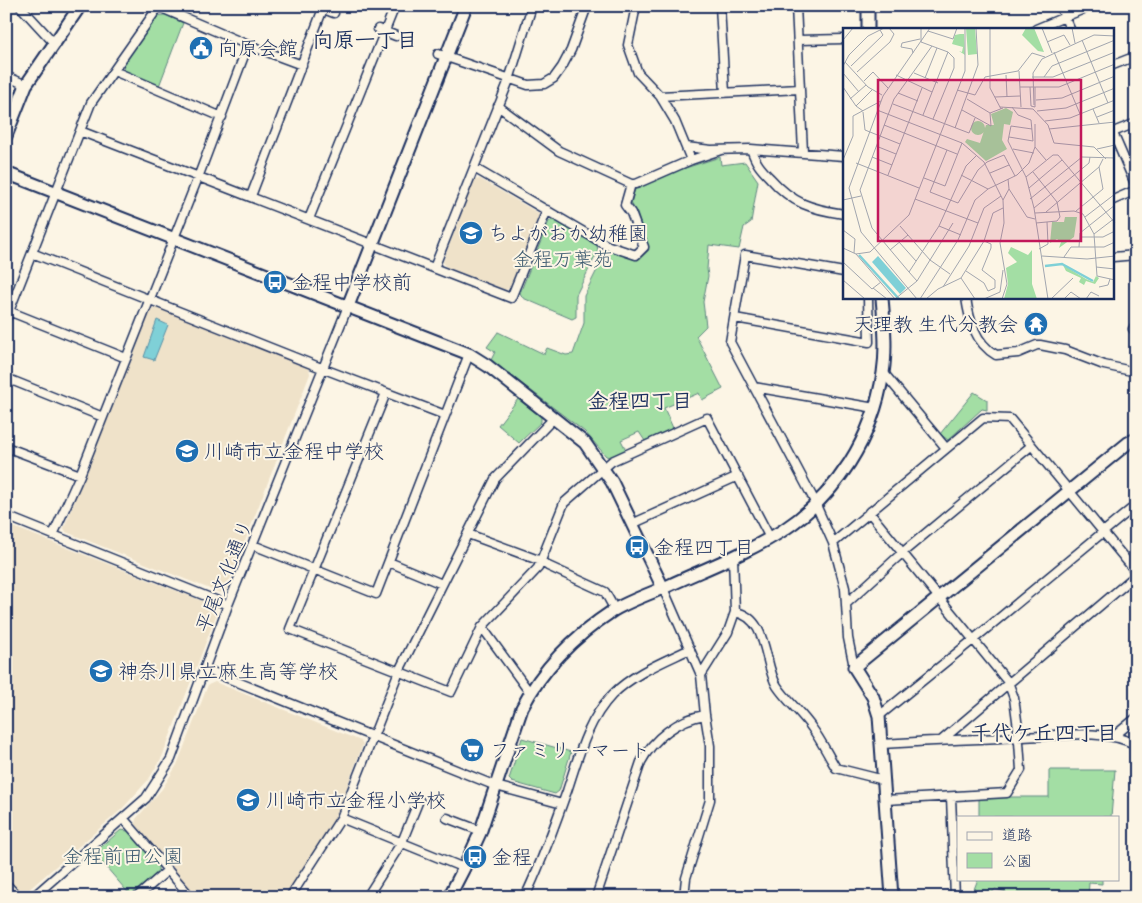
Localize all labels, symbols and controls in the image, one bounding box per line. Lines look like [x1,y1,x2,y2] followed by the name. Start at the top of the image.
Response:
[313,27,418,57] district label: 向原一丁目
[843,28,1114,299] inset map
[188,35,214,61] public building icon: 向原会館
[218,36,298,65] place label: 向原会館
[458,220,484,246] school or university icon: ちよがおか幼稚園
[488,221,648,250] place label: ちよがおか幼稚園
[513,247,613,276] park label: 金程万葉苑
[262,269,288,295] bus stop icon: 金程中学校前
[292,270,412,299] place label: 金程中学校前
[1023,311,1049,337] temple icon: 天理教 生代分教会
[853,312,1018,341] place label: 天理教 生代分教会
[588,388,693,418] district label: 金程四丁目
[174,438,200,464] school or university icon: 川崎市立金程中学校
[204,439,384,468] place label: 川崎市立金程中学校
[190,516,262,638] street label: 平尾文化通り
[624,534,650,560] bus stop icon: 金程四丁目
[654,535,754,564] place label: 金程四丁目
[88,658,114,684] school or university icon: 神奈川県立麻生高等学校
[118,659,338,688] place label: 神奈川県立麻生高等学校
[971,720,1118,750] district label: 千代ケ丘四丁目
[459,737,485,763] supermarket icon: ファミリーマート
[490,738,650,767] place label: ファミリーマート
[235,787,261,813] school or university icon: 川崎市立金程小学校
[266,788,446,817] place label: 川崎市立金程小学校
[957,816,1120,880] legend
[1002,825,1032,847] text: 道路
[63,844,183,873] park label: 金程前田公園
[462,844,488,870] bus stop icon: 金程
[492,845,532,874] place label: 金程
[1002,851,1032,873] text: 公園

